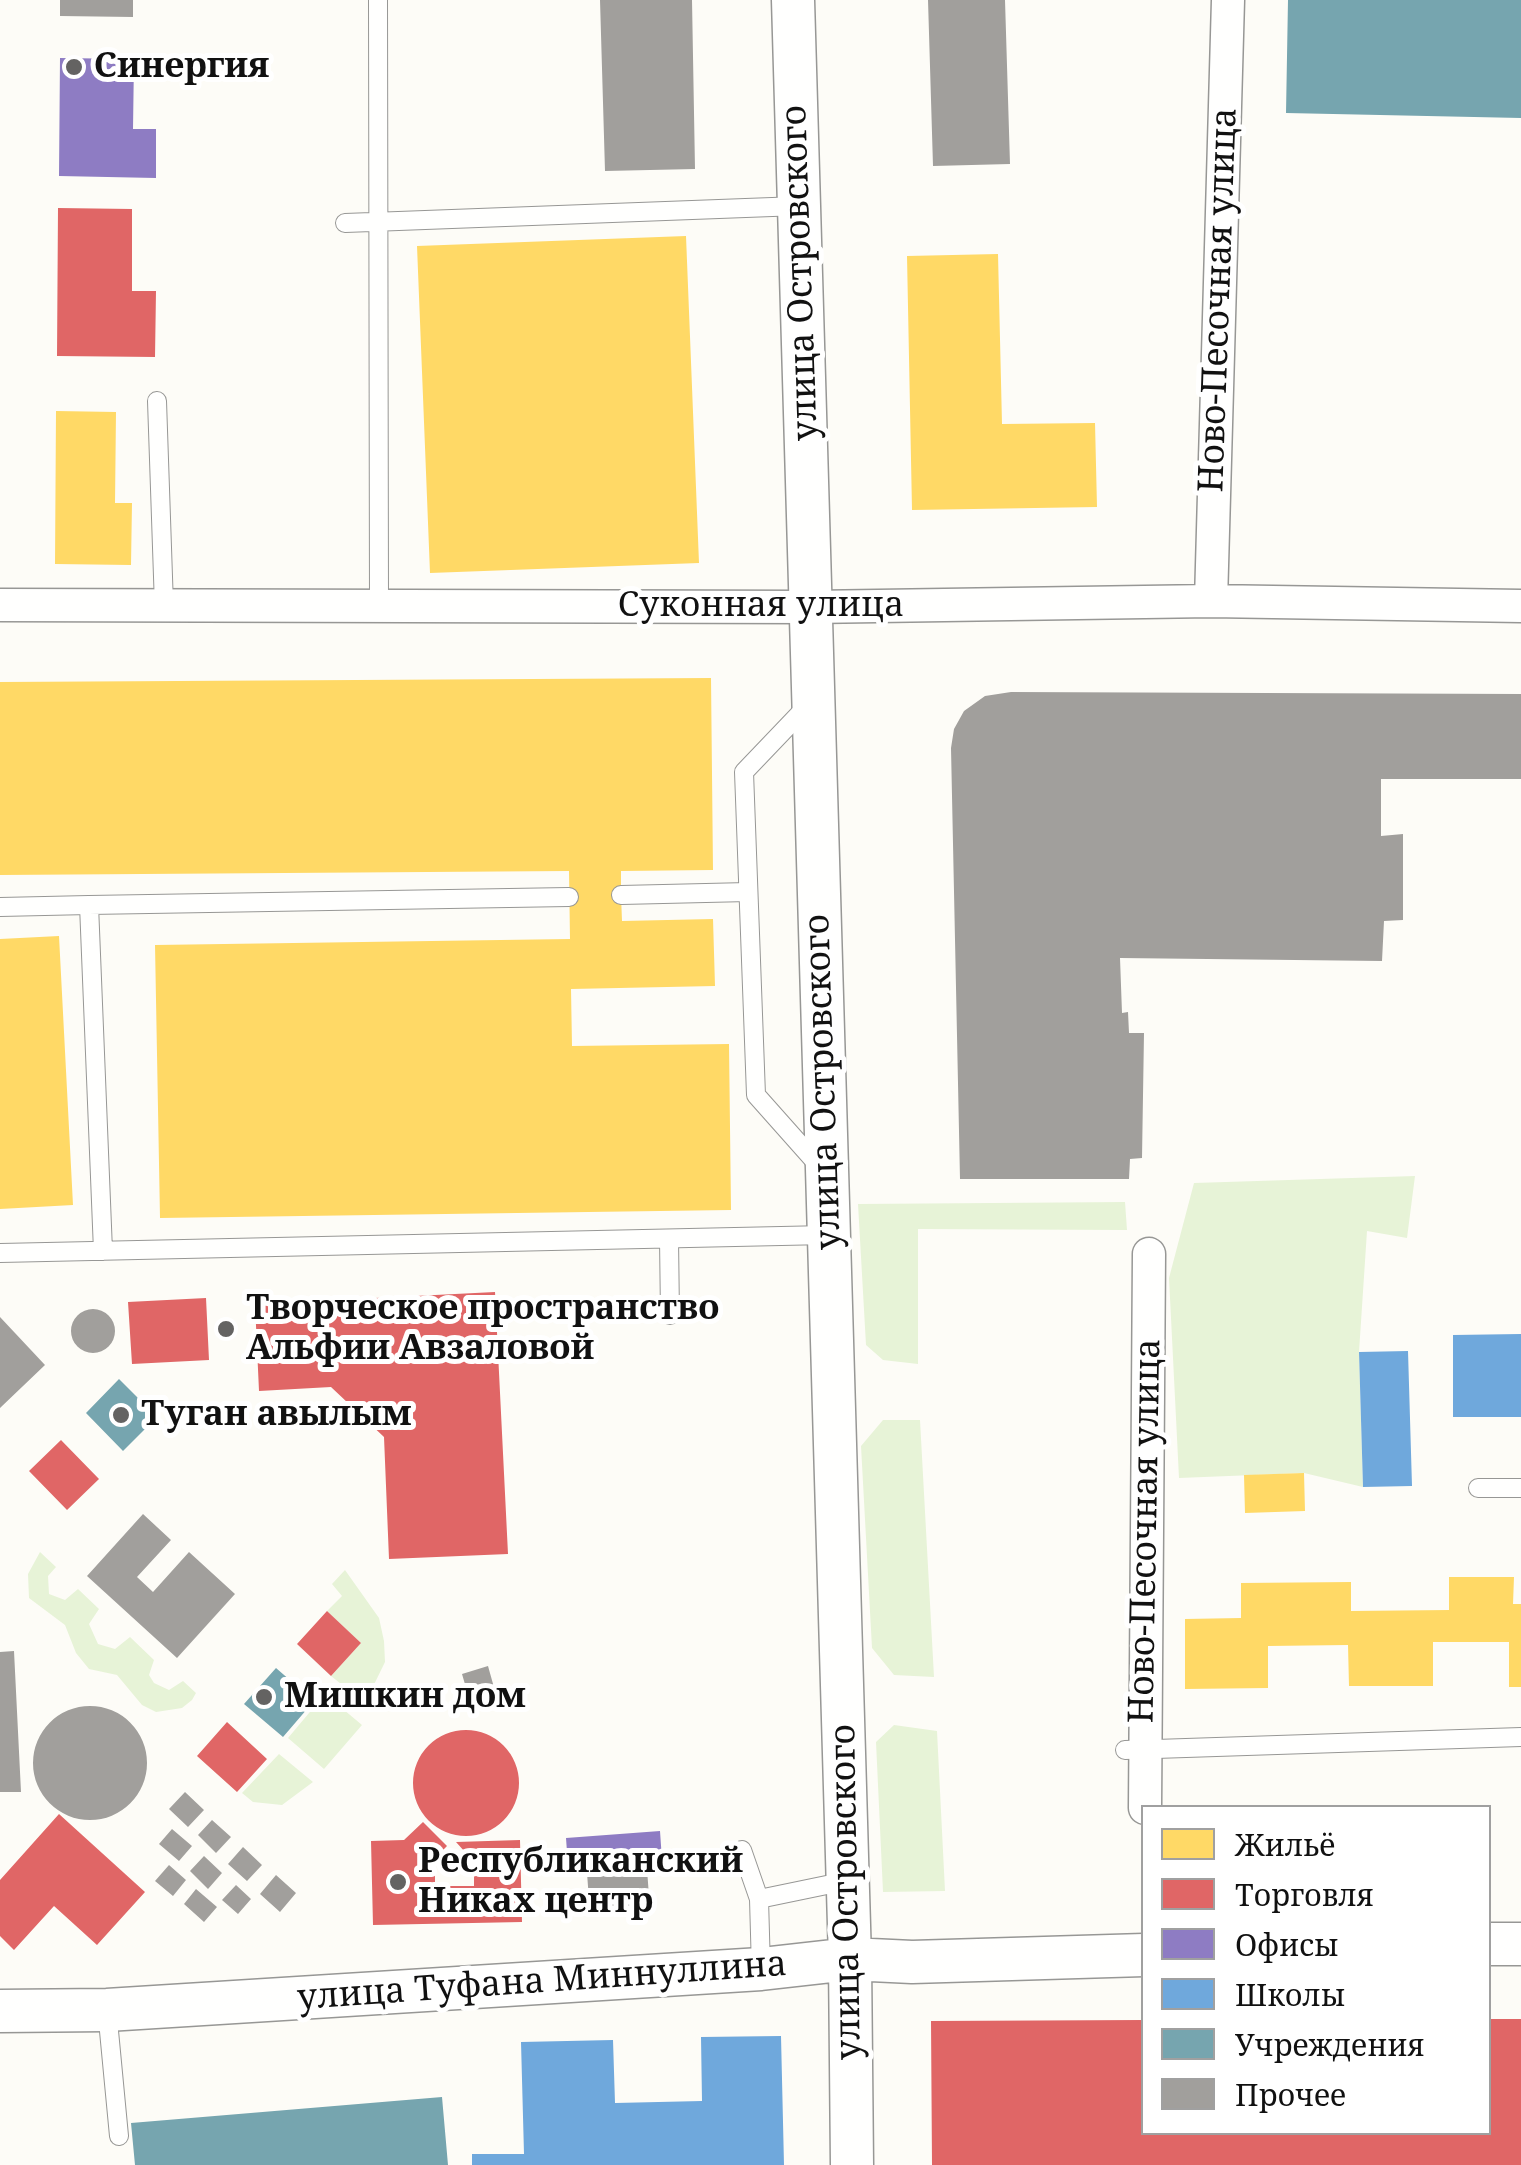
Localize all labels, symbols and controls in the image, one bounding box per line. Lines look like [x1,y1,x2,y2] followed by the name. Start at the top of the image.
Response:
[94,46,269,88] place label: Синергия
[63,56,85,78] marker: Синергия
[774,105,828,441] street label: улица Островского
[1191,107,1247,493] street label: Ново-Песочная улица
[618,585,904,627] street label: Суконная улица
[797,914,851,1250] street label: улица Островского
[246,1288,719,1370] place label: Творческое пространство Альфии Авзаловой
[215,1318,237,1340] marker: Творческое пространство Альфии Авзаловой
[1122,1338,1170,1724] street label: Ново-Песочная улица
[141,1394,412,1436] place label: Туган авылым
[110,1404,132,1426] marker: Туган авылым
[284,1676,526,1718] place label: Мишкин дом
[253,1686,275,1708] marker: Мишкин дом
[823,1724,871,2060] street label: улица Островского
[1141,1805,1491,2135] legend
[1235,1824,1335,1865] text: Жильё
[418,1841,743,1923] place label: Республиканский Никах центр
[387,1871,409,1893] marker: Республиканский Никах центр
[1235,1874,1374,1915] text: Торговля
[1235,1924,1339,1965] text: Офисы
[296,1944,788,2020] street label: улица Туфана Миннуллина
[1235,1974,1345,2015] text: Школы
[1235,2024,1425,2065] text: Учреждения
[1235,2074,1346,2115] text: Прочее

